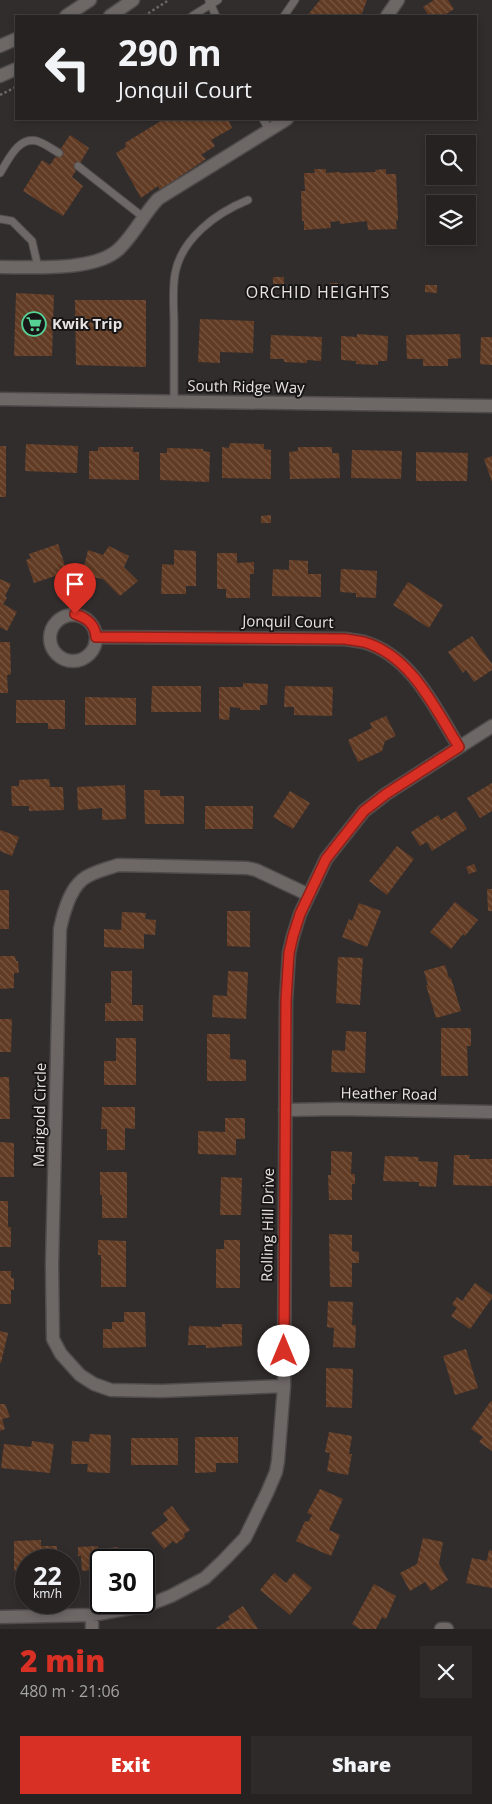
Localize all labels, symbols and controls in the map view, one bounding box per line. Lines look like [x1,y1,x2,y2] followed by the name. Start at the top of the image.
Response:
[118,29,222,76] text: 290 m
[35,35,100,100] icon: left
[118,74,252,104] text: Jonquil Court
[426,135,476,245] map controls
[426,135,476,185] button: search
[426,195,476,245] button: layers
[246,281,390,303] district label: ORCHID HEIGHTS
[21,311,47,337] supermarket icon: Kwik Trip
[52,313,122,333] place label: Kwik Trip
[187,375,305,397] street label: South Ridge Way
[54,563,96,614] pin
[61,570,89,598] icon: arrive
[240,610,334,632] street label: Jonquil Court
[28,1063,50,1167] street label: Marigold Circle
[341,1082,437,1104] street label: Heather Road
[256,1168,278,1282] street label: Rolling Hill Drive
[257,1324,309,1376] position arrow
[90,1549,155,1614] speed limit sign: 30
[33,1558,62,1592] text: 22
[33,1585,62,1602] text: km/h
[20,1640,105,1681] text: 2 min
[420,1646,472,1698] button: close
[20,1680,120,1702] text: 480 m · 21:06
[20,1736,241,1794] button: Exit
[251,1736,472,1794] button: Share

